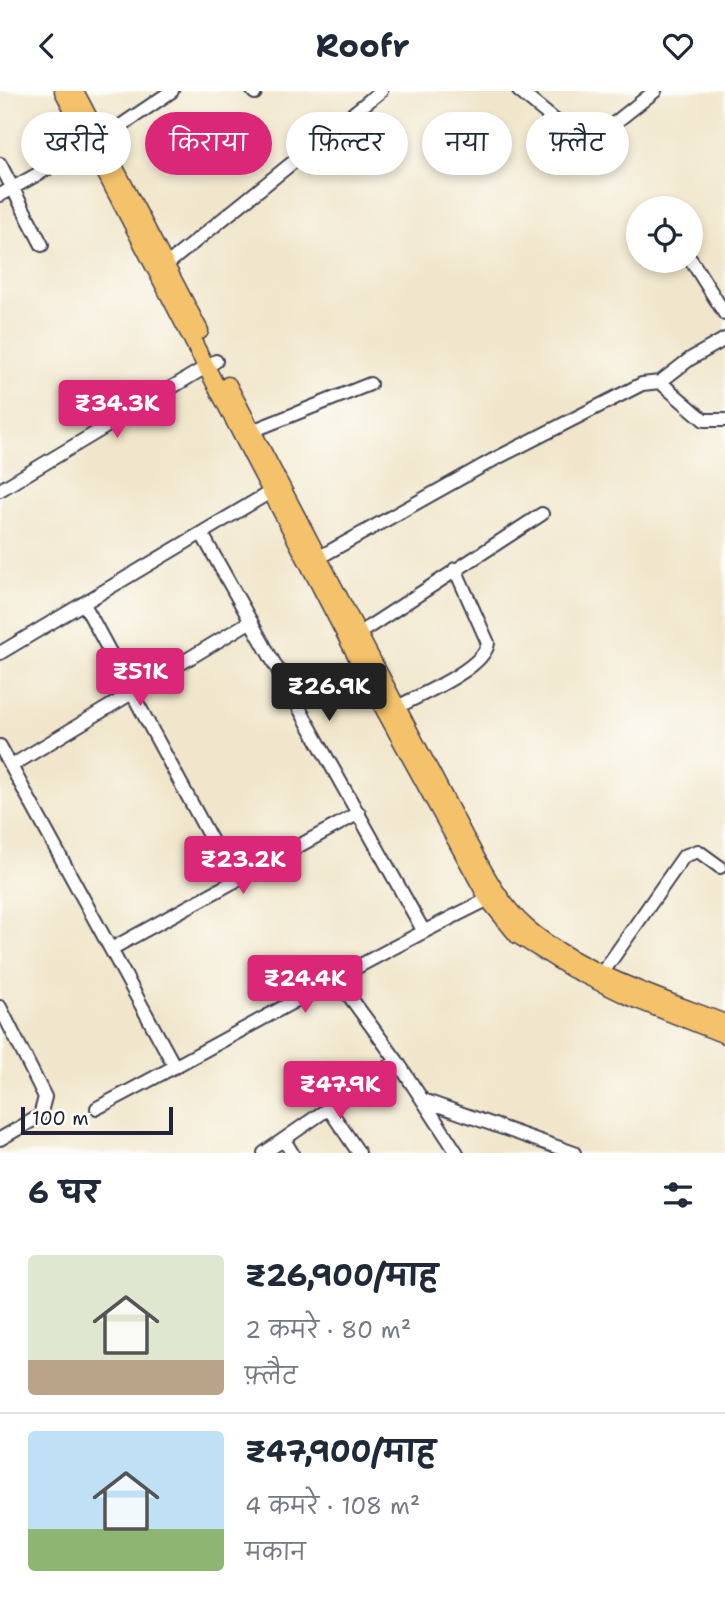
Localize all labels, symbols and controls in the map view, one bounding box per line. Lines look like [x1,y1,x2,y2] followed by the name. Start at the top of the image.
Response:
[315,24,410,67] text: Roofr
[28,27,66,65] icon: back
[659,27,697,65] icon: heart
[21,112,131,175] chip: खरीदें
[145,112,272,175] chip: किराया
[286,112,408,175] chip: फ़िल्टर
[422,112,512,175] chip: नया
[526,112,629,175] chip: फ़्लैट
[626,196,703,273] map controls
[626,196,703,273] button: locate
[60,381,174,440] pin: ₹34.3K
[75,388,159,418] text: ₹34.3K
[99,649,181,708] pin: ₹51K
[112,656,168,686] text: ₹51K
[272,663,386,723] pin: ₹26.9K
[288,671,370,701] text: ₹26.9K
[186,837,300,896] pin: ₹23.2K
[200,844,286,874] text: ₹23.2K
[248,955,362,1015] pin: ₹24.4K
[263,963,347,993] text: ₹24.4K
[283,1061,397,1121] pin: ₹47.9K
[300,1069,380,1099] text: ₹47.9K
[21,1104,173,1136] scale bar
[32,1106,89,1131] text: 100 m
[28,1172,99,1213] text: 6 घर
[659,1176,697,1214] icon: filters
[245,1255,438,1296] text: ₹26,900/माह
[84,1283,168,1367] icon: home
[245,1315,411,1345] text: 2 कमरे · 80 m²
[245,1361,297,1391] text: फ़्लैट
[245,1431,436,1472] text: ₹47,900/माह
[84,1459,168,1543] icon: home
[245,1491,420,1521] text: 4 कमरे · 108 m²
[245,1537,306,1567] text: मकान

